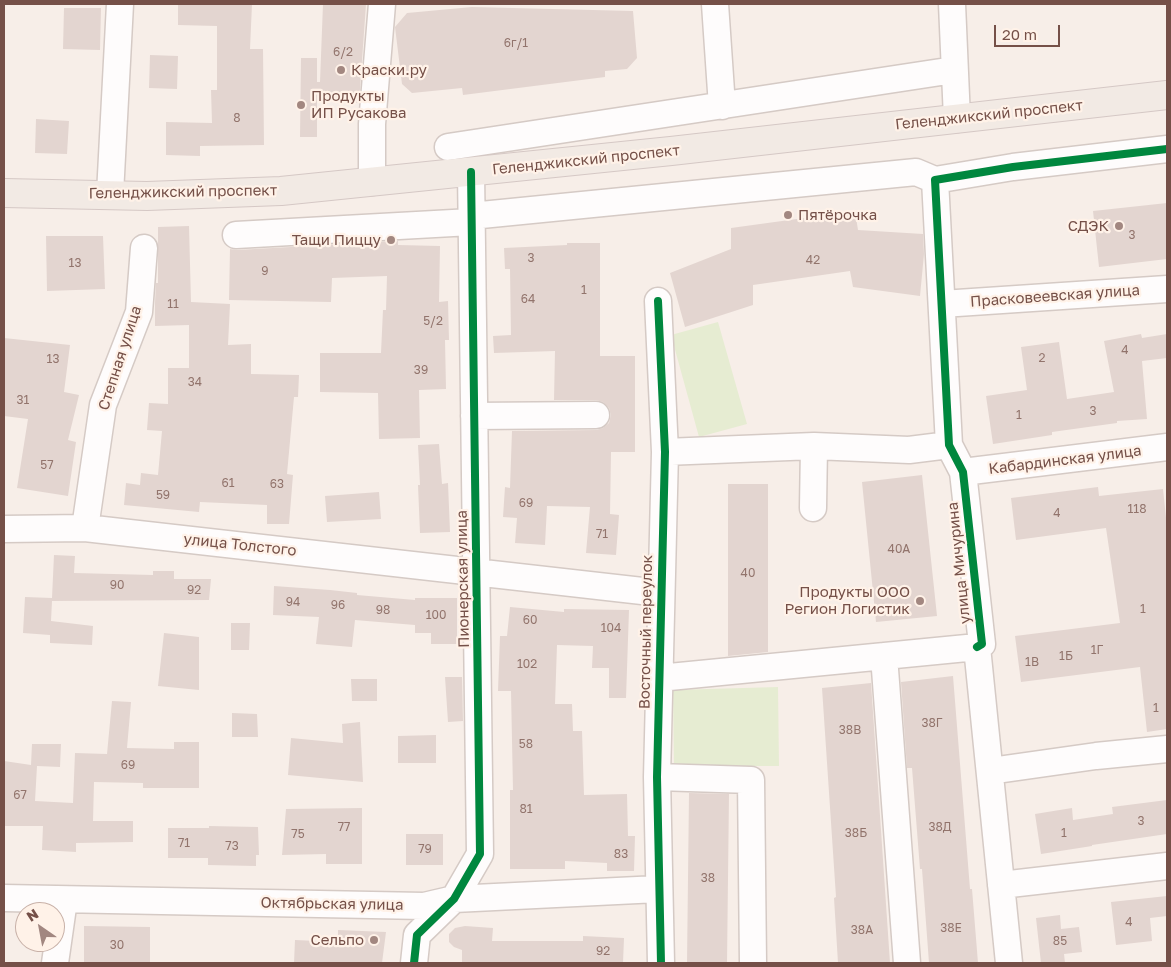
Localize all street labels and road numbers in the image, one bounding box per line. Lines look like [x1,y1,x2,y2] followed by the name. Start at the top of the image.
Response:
[894,96,1084,134] street label: Геленджикский проспект
[491,141,681,179] street label: Геленджикский проспект
[89,181,277,203] street label: Геленджикский проспект
[969,281,1141,311] street label: Прасковеевская улица
[95,303,145,413] street label: Степная улица
[987,442,1143,478] street label: Кабардинская улица
[944,501,974,625] street label: улица Мичурина
[453,510,473,648] street label: Пионерская улица
[183,530,297,560] street label: улица Толстого
[636,555,656,709] street label: Восточный переулок
[260,894,404,914] street label: Октябрьская улица

